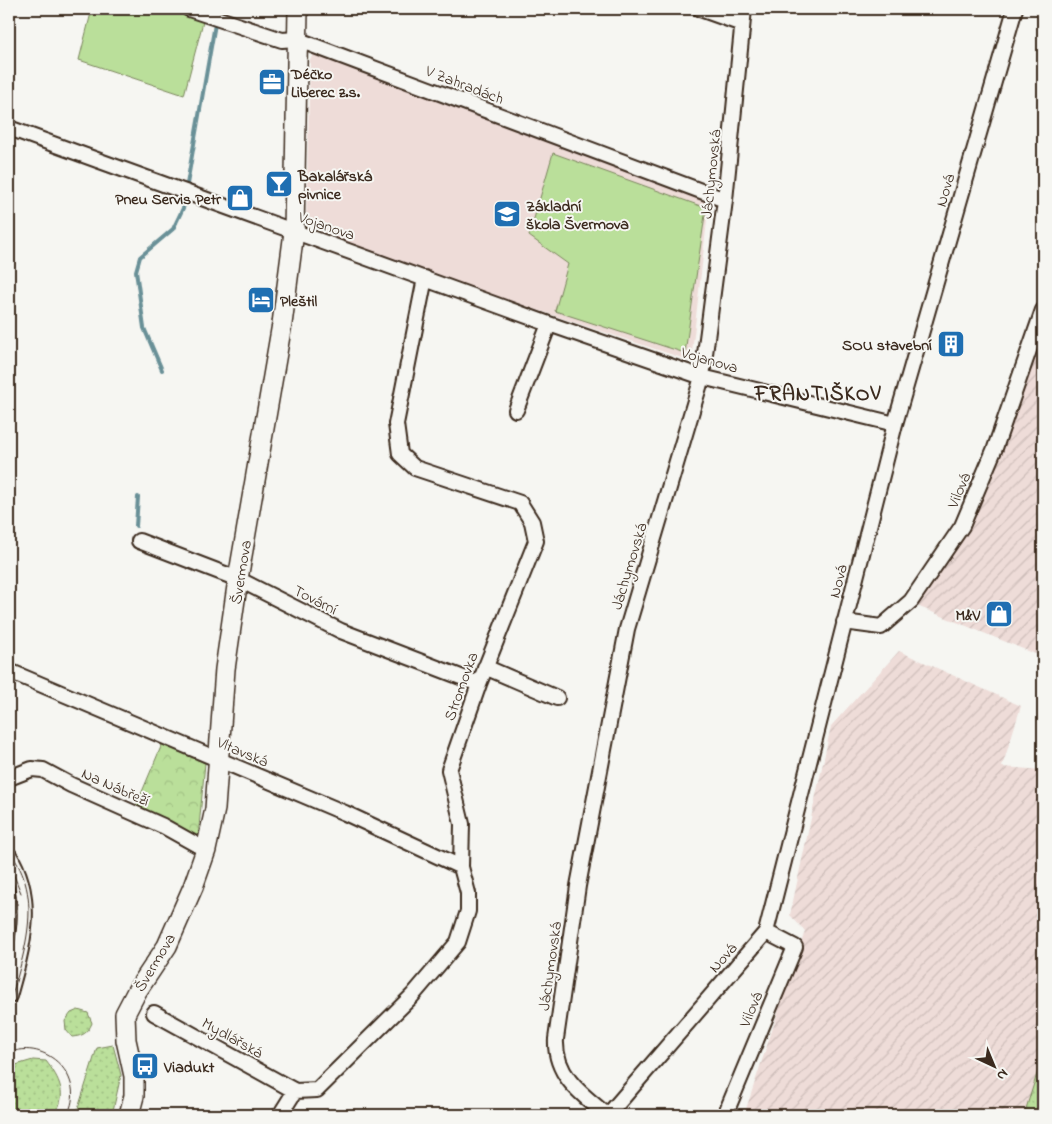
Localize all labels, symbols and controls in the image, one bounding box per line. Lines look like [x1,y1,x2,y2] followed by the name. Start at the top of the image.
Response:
[421,60,507,112] street label: V Zahradách
[290,63,361,105] place label: Déčko Liberec z.s.
[257,67,287,97] office icon: Déčko Liberec z.s.
[695,128,729,220] street label: Jáchymovská
[297,165,373,207] place label: Bakalářská pivnice
[264,169,294,199] bar icon: Bakalářská pivnice
[930,171,962,210] street label: Nová
[225,183,255,213] shop icon: Pneu Servis Petr
[115,188,222,212] place label: Pneu Servis Petr
[526,195,629,237] place label: Základní škola Švermova
[492,199,522,229] school or university icon: Základní škola Švermova
[294,206,358,248] street label: Vojanova
[246,285,276,315] hotel icon: Pleštil
[280,290,318,314] place label: Pleštil
[936,329,966,359] building icon: SOU stavební
[842,334,932,358] place label: SOU stavební
[677,341,741,381] street label: Vojanova
[754,380,881,410] district label: FRANTIŠKOV
[941,469,978,513] street label: Vilová
[605,520,654,613] street label: Jáchymovská
[225,539,259,606] street label: Švermova
[823,562,855,601] street label: Nová
[289,579,342,622] street label: Tovární
[984,599,1014,629] shop icon: M&V
[955,604,980,628] place label: M&V
[438,649,485,724] street label: Stromovka
[212,731,272,774] street label: Vltavská
[77,762,153,814] street label: Na Nábřeží
[533,920,569,1012] street label: Jáchymovská
[129,929,183,997] street label: Švermova
[703,938,744,979] street label: Nová
[733,988,770,1032] street label: Vilová
[197,1012,267,1066] street label: Mydlářská
[970,1042,1020,1092] north arrow
[130,1051,160,1081] bus stop icon: Viadukt
[163,1056,215,1080] place label: Viadukt
[991,1063,1013,1085] text: N

